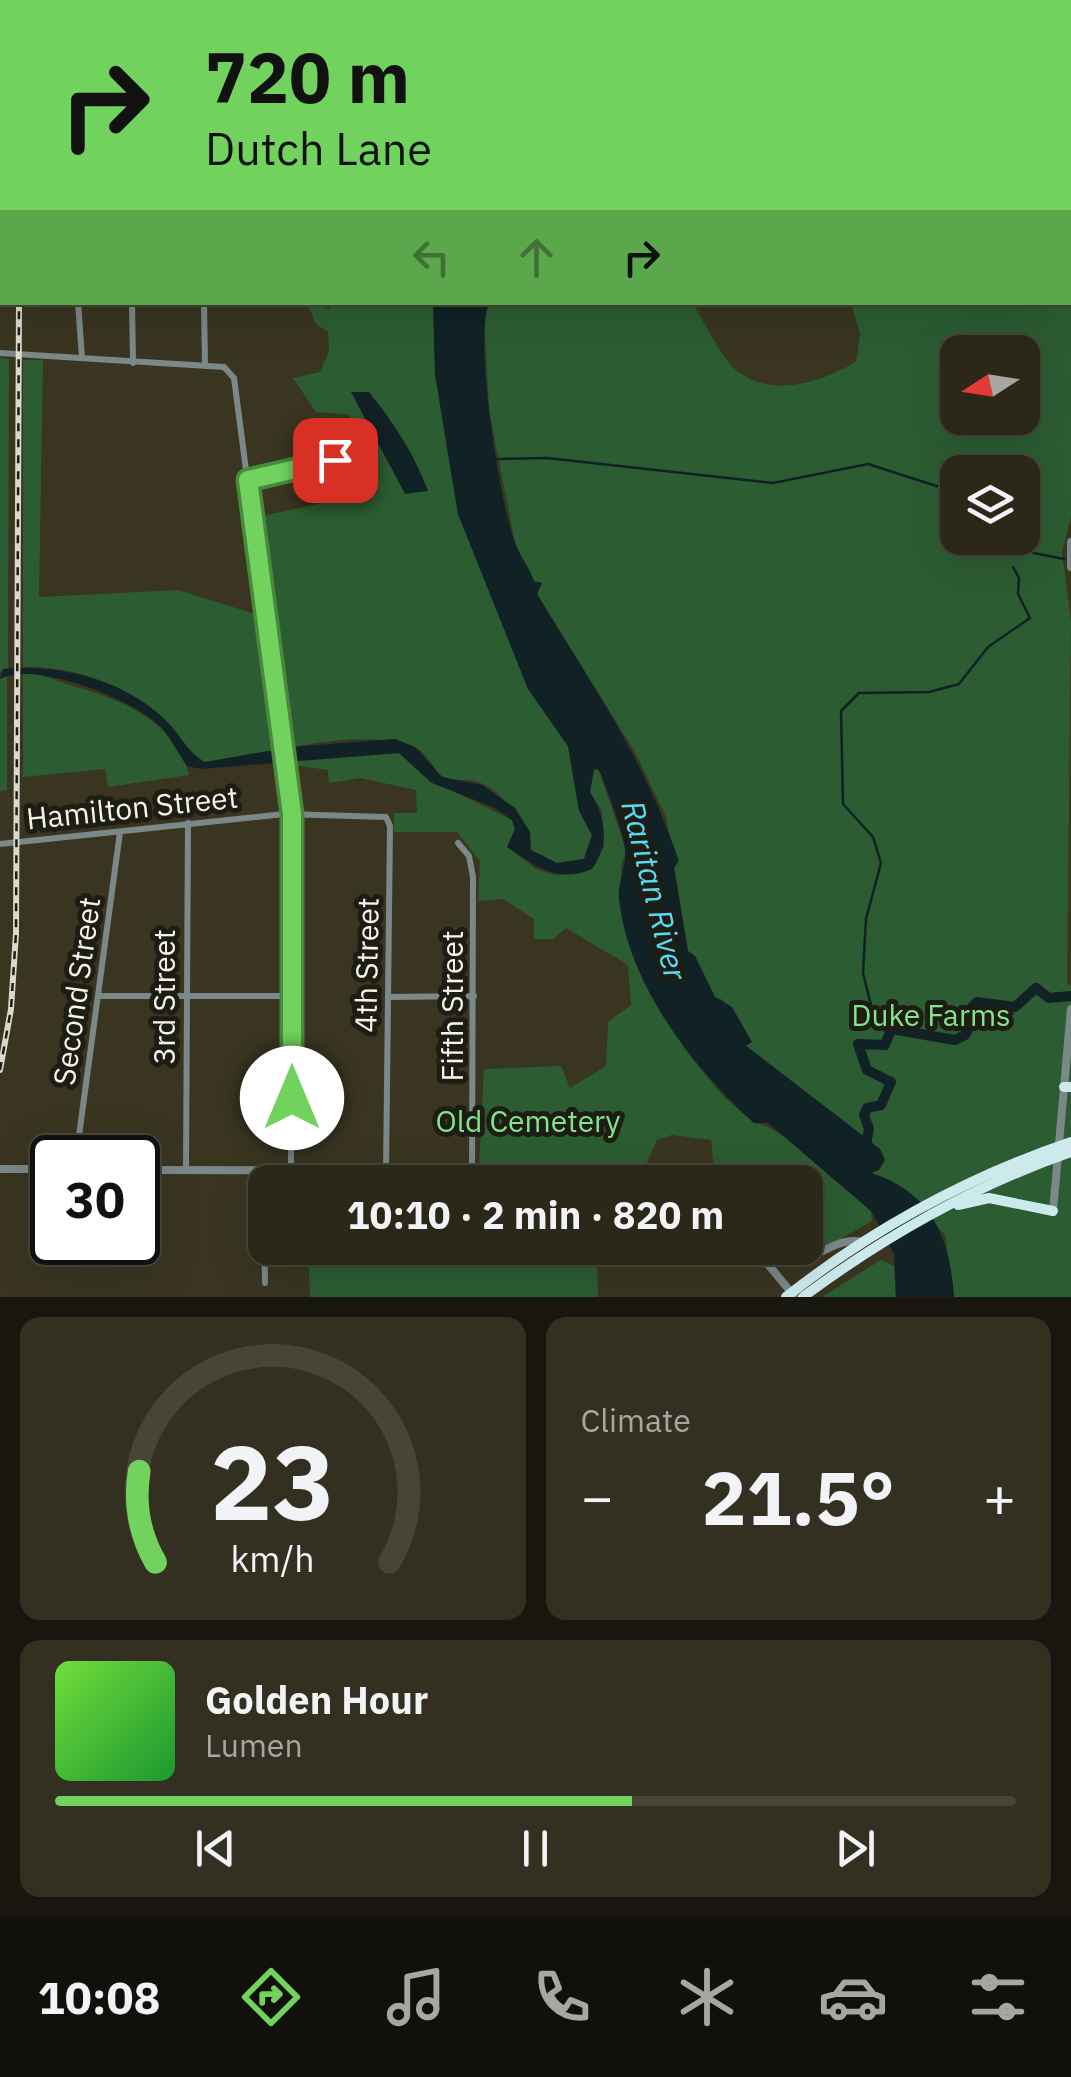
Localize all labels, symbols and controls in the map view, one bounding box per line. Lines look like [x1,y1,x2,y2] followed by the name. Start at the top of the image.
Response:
[205,31,410,122] text: 720 m
[40,40,170,170] icon: right
[205,119,432,177] text: Dutch Lane
[404,230,459,285] icon: left
[509,230,564,285] icon: ahead
[614,230,669,285] icon: right
[940,335,1040,435] north arrow
[940,335,1040,555] map controls
[293,418,378,503] pin
[308,433,363,488] icon: arrive
[940,455,1040,555] button: layers
[24,776,240,838] street label: Hamilton Street
[612,796,698,986] water label: Raritan River
[44,894,108,1088] street label: Second Street
[345,897,387,1033] street label: 4th Street
[144,929,183,1065] street label: 3rd Street
[432,931,471,1081] street label: Fifth Street
[851,995,1011,1034] park label: Duke Farms
[240,1046,344,1150] position arrow
[436,1101,620,1140] park label: Old Cemetery
[30,1135,160,1265] speed limit sign: 30
[347,1190,724,1239] text: 10:10 · 2 min · 820 m
[581,1399,691,1441] text: Climate
[210,1413,335,1549] text: 23
[701,1448,895,1546] text: 21.5°
[581,1461,614,1532] text: −
[983,1461,1016,1532] text: +
[231,1535,315,1582] text: km/h
[205,1675,428,1724] text: Golden Hour
[205,1724,303,1766] text: Lumen
[188,1821,243,1876] icon: previous
[508,1821,563,1876] icon: pause
[828,1821,883,1876] icon: next
[236,1962,306,2032] icon: directions
[381,1962,451,2032] icon: music
[527,1962,597,2032] icon: phone
[672,1962,742,2032] icon: climate
[818,1962,888,2032] icon: car
[963,1962,1033,2032] icon: filters
[38,1968,161,2026] text: 10:08

